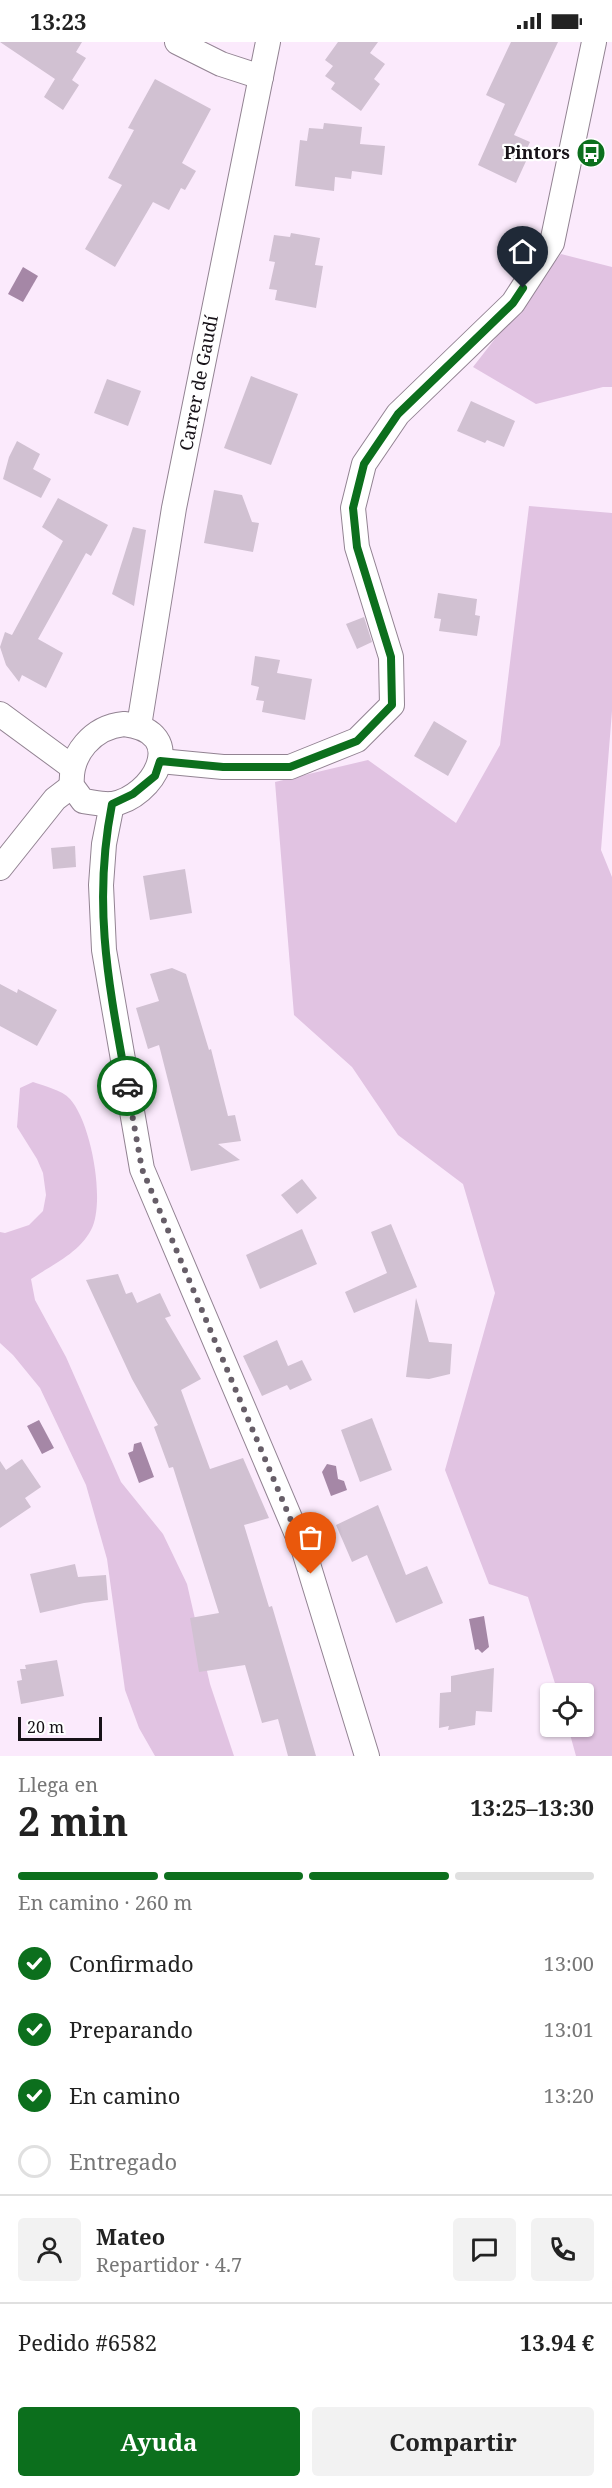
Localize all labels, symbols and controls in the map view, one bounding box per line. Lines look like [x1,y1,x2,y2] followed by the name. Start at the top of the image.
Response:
[30,6,86,36] text: 13:23
[575,137,607,169] bus stop icon: Pintors
[504,140,570,164] place label: Pintors
[497,226,548,288] pin
[506,235,539,268] icon: home
[173,313,223,453] street label: Carrer de Gaudí
[97,1056,157,1116] courier
[111,1070,144,1103] icon: car
[285,1512,336,1574] pin
[294,1521,327,1554] icon: bag
[540,1683,594,1737] map controls
[540,1683,594,1737] button: locate
[18,1714,102,1742] scale bar
[27,1716,64,1738] text: 20 m
[18,1771,98,1798] text: Llega en
[470,1792,594,1822] text: 13:25–13:30
[18,1794,128,1847] text: 2 min
[18,1889,192,1916] text: En camino · 260 m
[18,1947,51,1980] icon: check
[69,1948,194,1978] text: Confirmado
[544,1950,594,1977] text: 13:00
[18,2013,51,2046] icon: check
[69,2014,193,2044] text: Preparando
[544,2016,594,2043] text: 13:01
[18,2079,51,2112] icon: check
[69,2080,181,2110] text: En camino
[544,2082,594,2109] text: 13:20
[69,2146,177,2176] text: Entregado
[18,2218,81,2281] button: person
[453,2218,516,2281] button: chat
[531,2218,594,2281] button: phone
[96,2221,165,2251] text: Mateo
[96,2251,242,2278] text: Repartidor · 4.7
[18,2327,157,2357] text: Pedido #6582
[520,2327,594,2357] text: 13.94 €
[18,2407,300,2476] button: Ayuda
[312,2407,594,2476] button: Compartir

